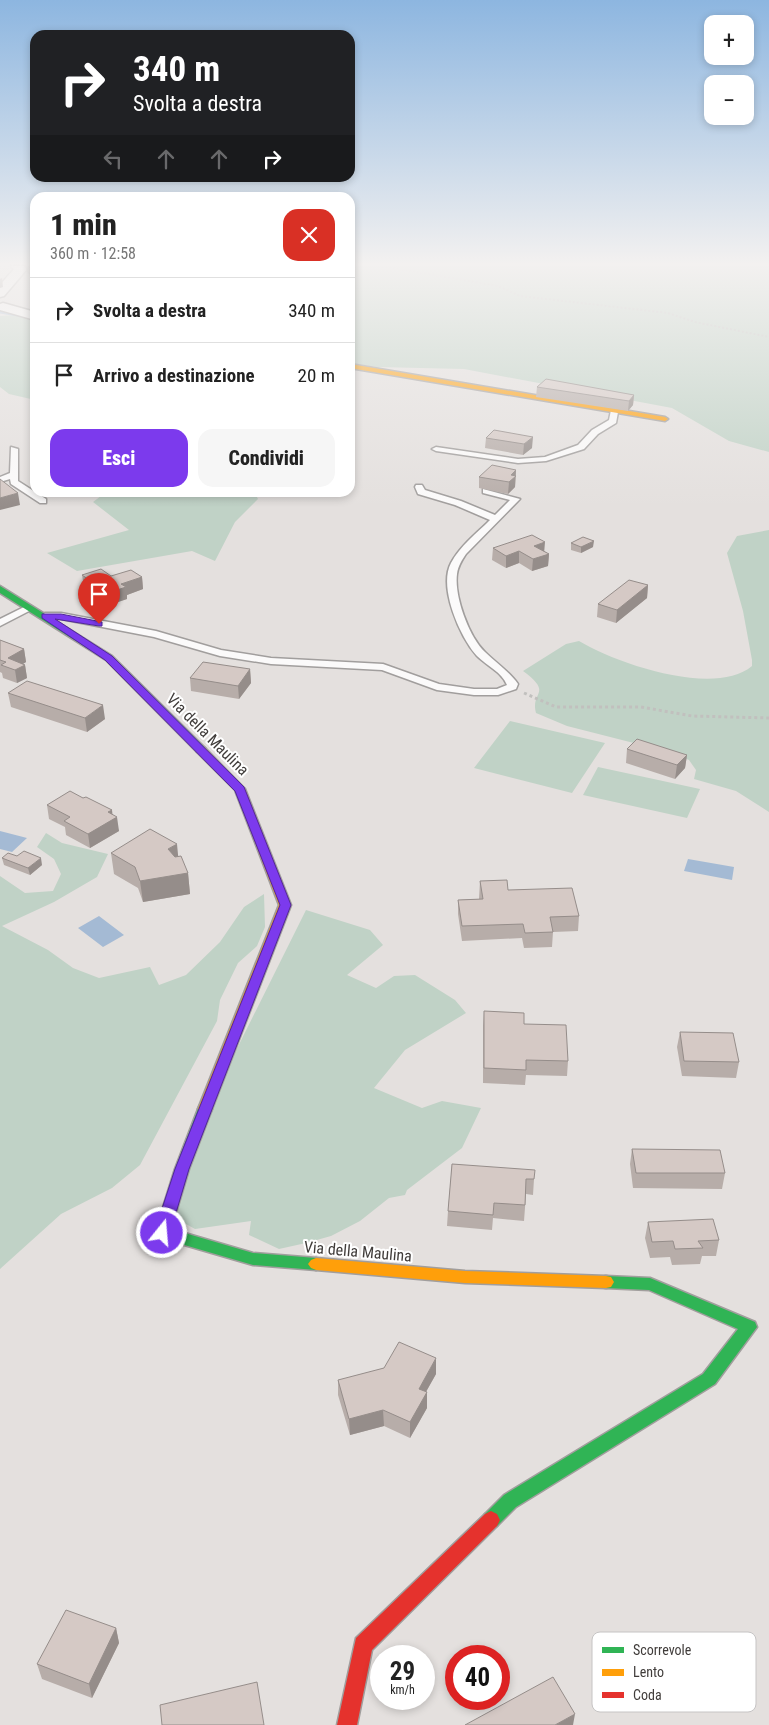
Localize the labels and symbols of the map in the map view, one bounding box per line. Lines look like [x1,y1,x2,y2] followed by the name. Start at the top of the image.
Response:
[78,573,120,624] pin
[163,689,253,779] street label: Via della Maulina
[135,1206,187,1258] position arrow
[303,1237,413,1266] street label: Via della Maulina
[592,1632,756,1712] legend
[633,1642,692,1658] text: Scorrevole
[445,1645,510,1710] speed limit sign: 40
[633,1664,664,1680] text: Lento
[633,1687,662,1703] text: Coda

